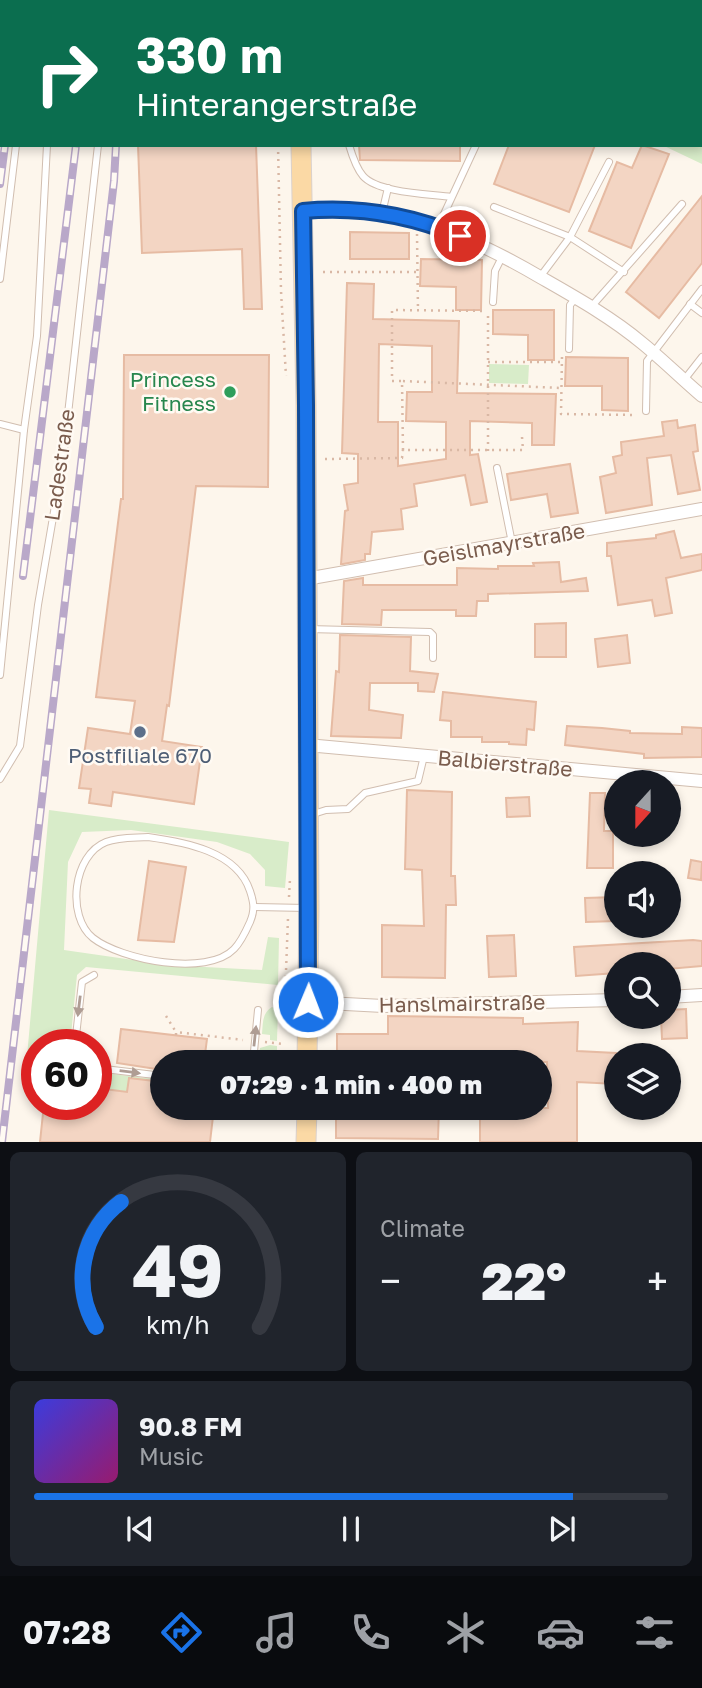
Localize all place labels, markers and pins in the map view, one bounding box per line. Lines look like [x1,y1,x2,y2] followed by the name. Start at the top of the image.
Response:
[430,206,490,266] pin
[130,366,216,416] place label: Princess Fitness
[222,384,238,400] marker: Princess Fitness
[132,724,148,740] marker: Postfiliale 670
[68,742,212,768] place label: Postfiliale 670

